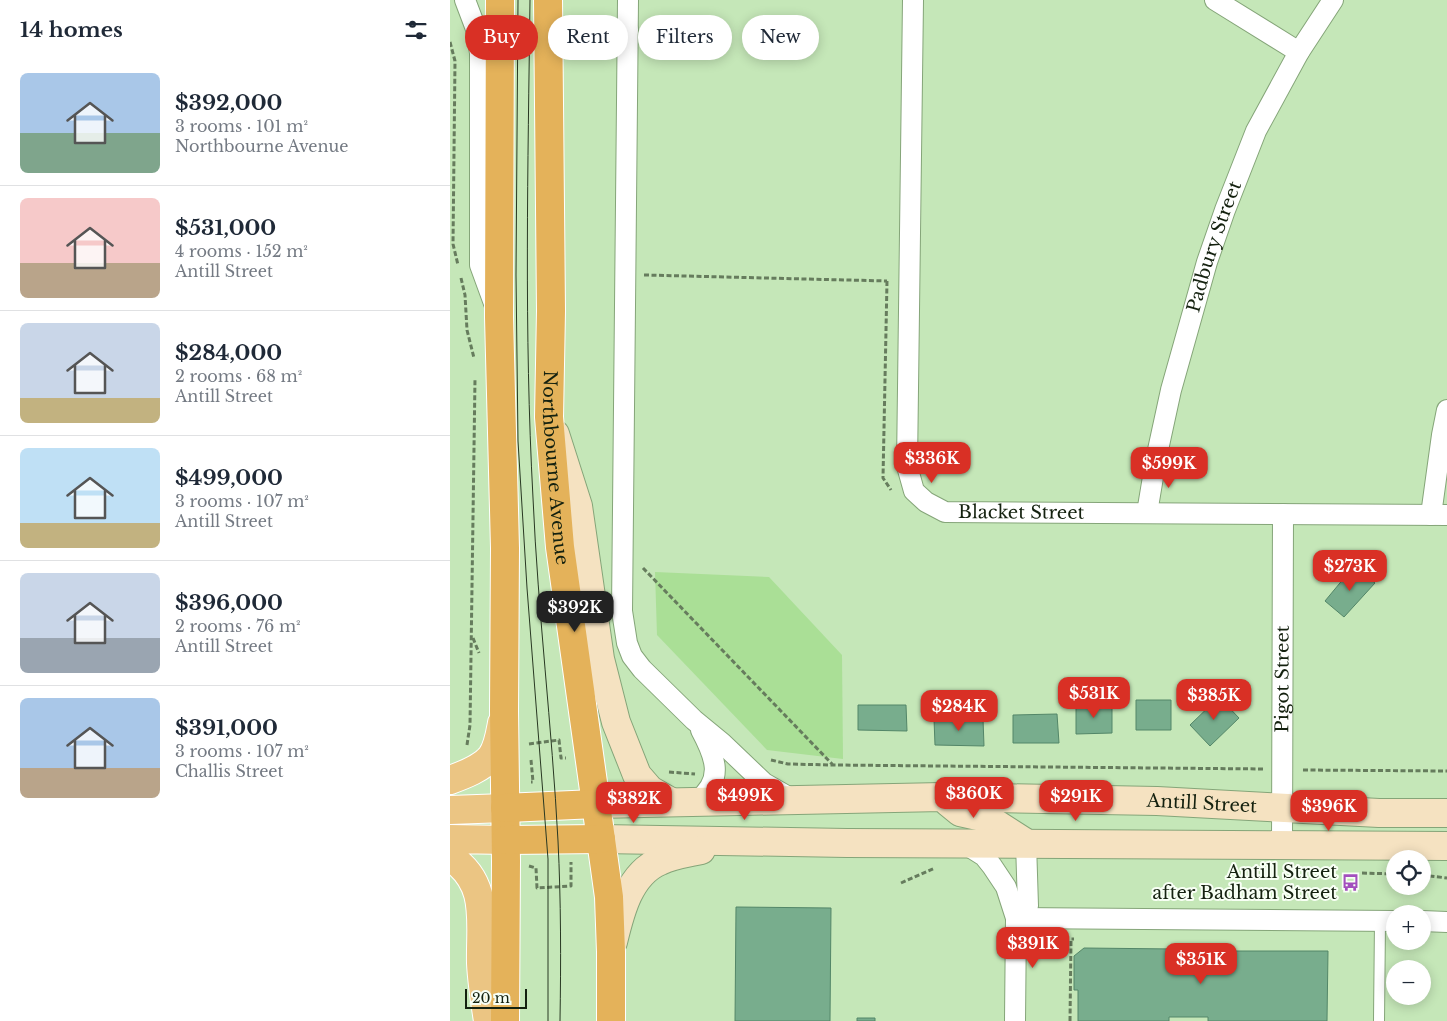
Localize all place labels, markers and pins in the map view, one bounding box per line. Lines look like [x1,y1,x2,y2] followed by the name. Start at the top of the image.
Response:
[897,442,967,484] pin: $336K
[1134,446,1204,489] pin: $599K
[1315,550,1385,592] pin: $273K
[540,590,610,633] pin: $392K
[1059,676,1129,719] pin: $531K
[1179,678,1249,721] pin: $385K
[924,690,994,732] pin: $284K
[939,776,1009,819] pin: $360K
[710,778,780,821] pin: $499K
[1041,780,1111,822] pin: $291K
[599,782,669,824] pin: $382K
[1294,790,1364,832] pin: $396K
[1152,861,1337,904] place label: Antill Street after Badham Street
[1341,872,1361,892] bus stop icon: Antill Street after Badham Street
[998,926,1068,969] pin: $391K
[1166,942,1236,985] pin: $351K

